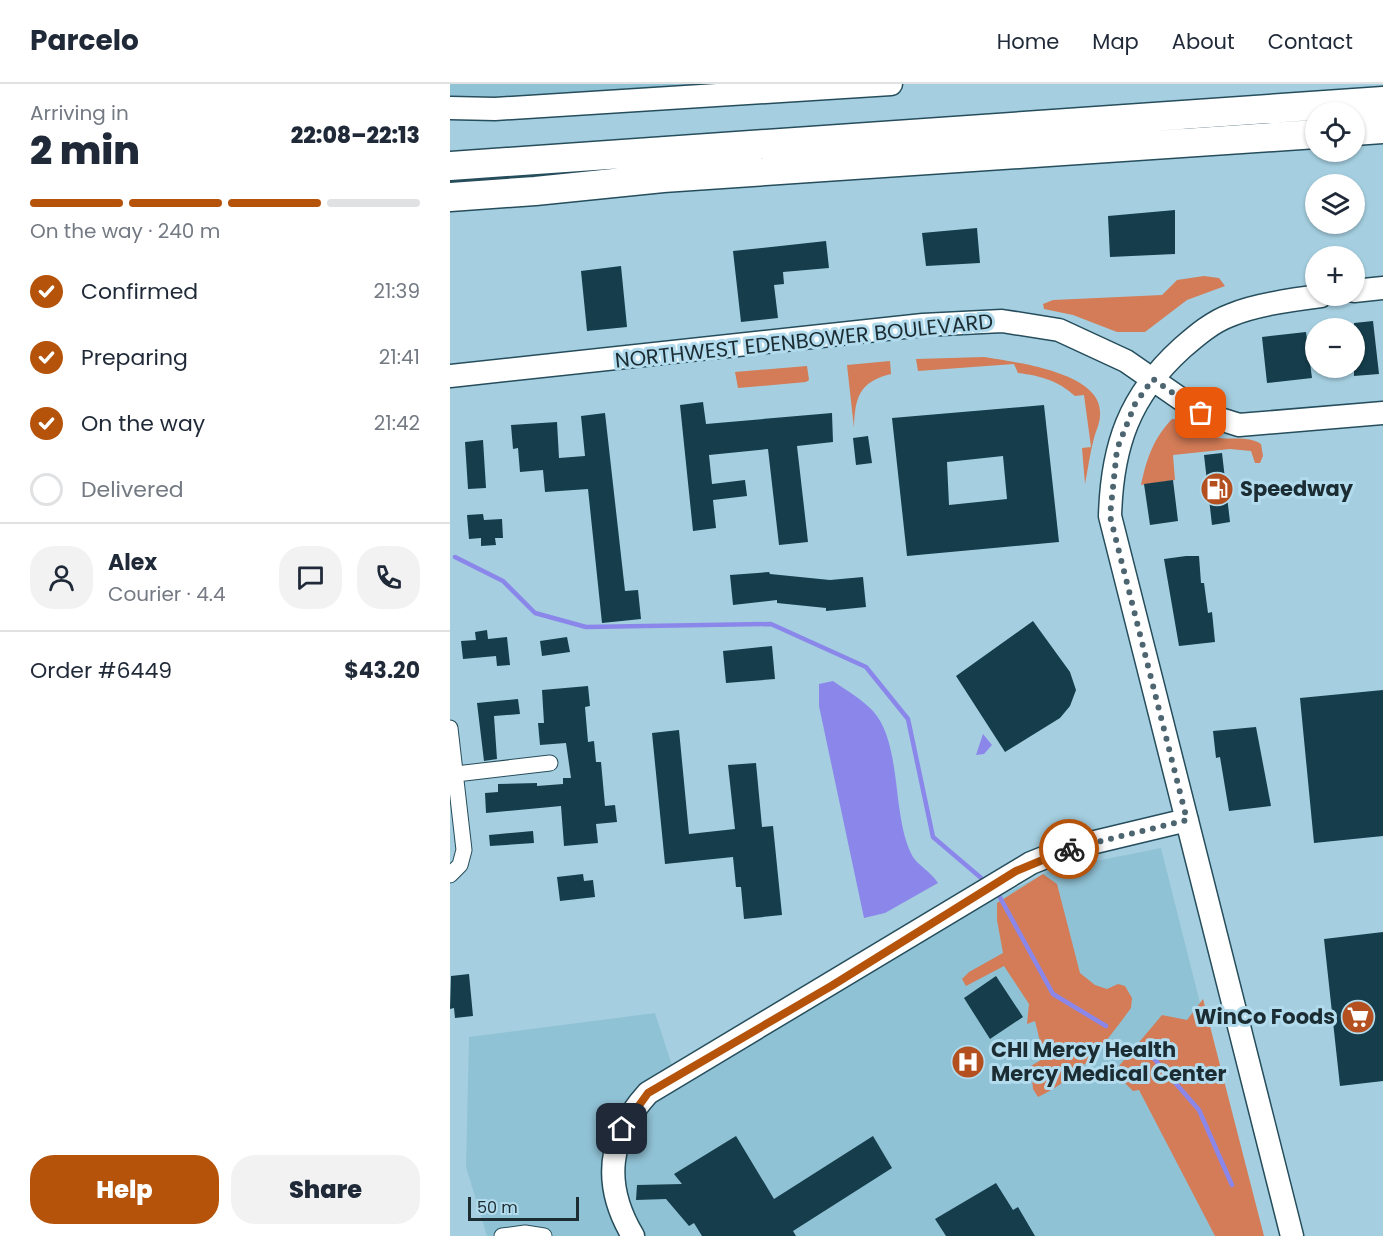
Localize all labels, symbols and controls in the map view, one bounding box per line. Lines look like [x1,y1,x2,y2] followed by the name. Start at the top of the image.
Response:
[30,21,139,60] text: Parcelo
[997,27,1059,56] text: Home
[1092,27,1139,56] text: Map
[1172,27,1235,56] text: About
[1268,27,1353,56] text: Contact
[30,99,129,127] text: Arriving in
[1305,102,1365,378] map controls
[1305,102,1365,162] button: locate
[291,120,420,151] text: 22:08–22:13
[30,123,140,178] text: 2 min
[1305,174,1365,234] button: layers
[30,217,220,245] text: On the way · 240 m
[1305,246,1365,306] button: +
[30,275,63,308] icon: check
[81,276,198,307] text: Confirmed
[373,277,420,305] text: 21:39
[613,306,994,375] street label: NORTHWEST EDENBOWER BOULEVARD
[1305,318,1365,378] button: −
[30,341,63,374] icon: check
[81,342,188,373] text: Preparing
[379,343,420,371] text: 21:41
[1175,387,1226,438] pin
[1184,396,1217,429] icon: bag
[30,407,63,440] icon: check
[81,408,205,439] text: On the way
[374,409,420,437] text: 21:42
[1199,471,1235,507] fuel station icon: Speedway
[81,474,184,505] text: Delivered
[1240,474,1354,503] place label: Speedway
[30,546,93,609] button: person
[279,546,342,609] button: chat
[357,546,420,609] button: phone
[108,547,157,578] text: Alex
[108,580,226,608] text: Courier · 4.4
[30,655,172,686] text: Order #6449
[344,655,420,686] text: $43.20
[1039,819,1099,879] courier
[1053,833,1086,866] icon: bike
[1340,999,1376,1035] supermarket icon: WinCo Foods
[1195,1002,1335,1031] place label: WinCo Foods
[991,1035,1226,1088] place label: CHI Mercy Health Mercy Medical Center
[950,1044,986,1080] hospital icon: CHI Mercy Health Mercy Medical Center
[596,1103,647,1154] pin
[605,1112,638,1145] icon: home
[30,1155,219,1224] button: Help
[231,1155,420,1224] button: Share
[468,1194,579,1222] scale bar
[477,1196,518,1219] text: 50 m

